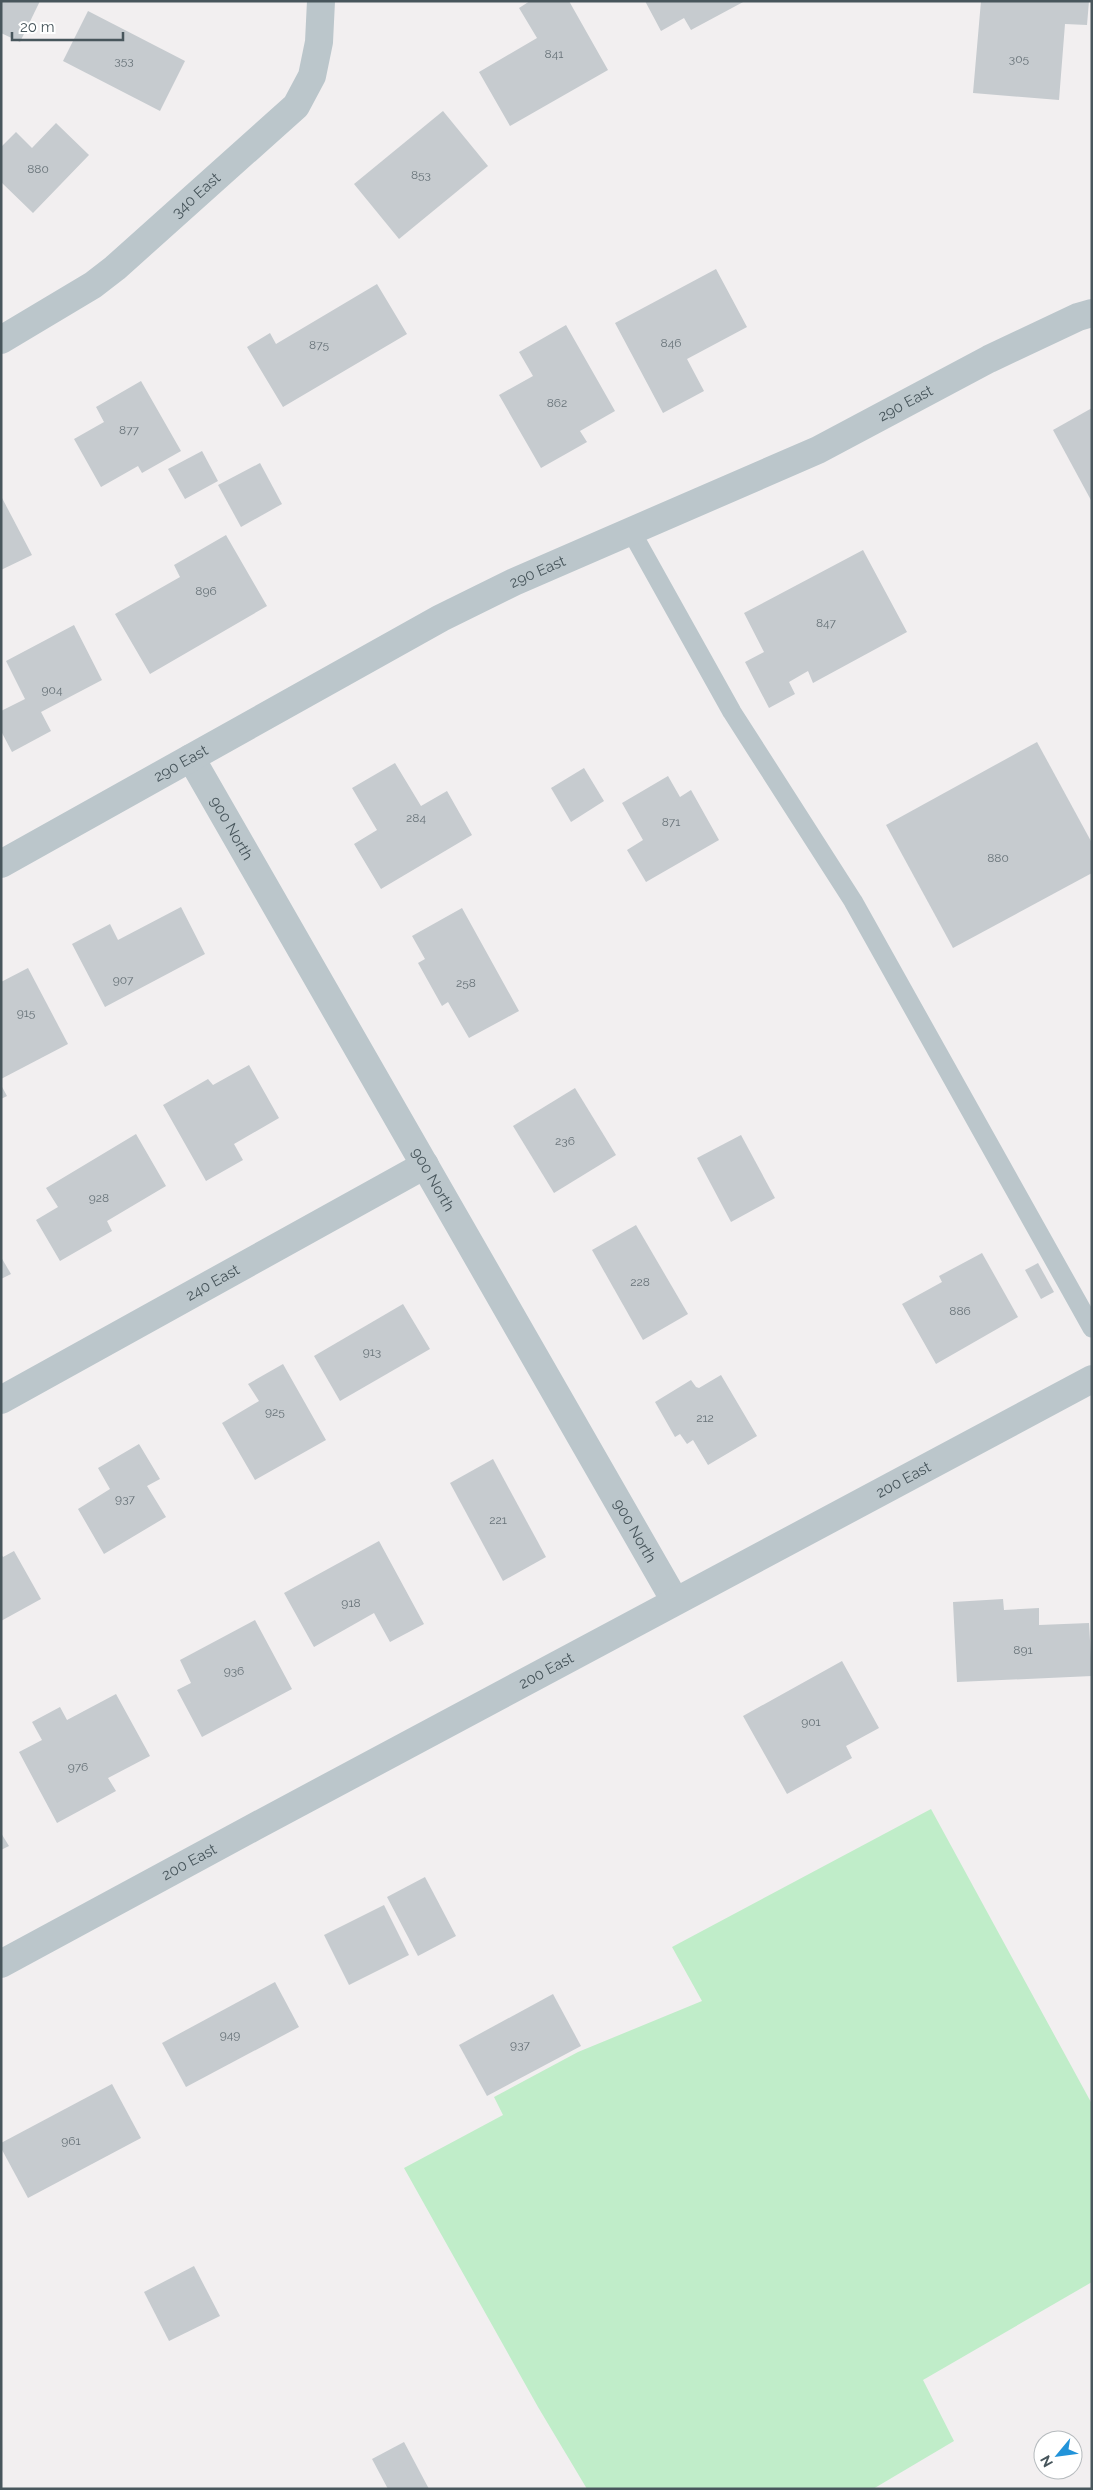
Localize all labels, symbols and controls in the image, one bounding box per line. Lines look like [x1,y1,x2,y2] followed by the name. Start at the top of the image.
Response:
[12,10,124,42] scale bar
[20,18,55,36] text: 20 m
[545,47,563,61] house number: 841
[1009,52,1030,66] house number: 305
[114,54,134,68] house number: 353
[27,162,49,176] house number: 880
[411,168,431,182] house number: 853
[168,169,224,222] street label: 340 East
[661,336,681,350] house number: 846
[309,338,329,352] house number: 875
[875,382,936,425] street label: 290 East
[547,396,567,410] house number: 862
[119,423,140,437] house number: 877
[506,552,568,592] street label: 290 East
[195,584,217,598] house number: 896
[816,616,837,630] house number: 847
[42,683,63,697] house number: 904
[151,741,211,786] street label: 290 East
[206,793,257,863] street label: 900 North
[406,811,426,825] house number: 284
[662,815,680,829] house number: 871
[987,851,1009,865] house number: 880
[113,973,134,987] house number: 907
[456,976,476,990] house number: 258
[17,1006,36,1020] house number: 915
[555,1134,575,1148] house number: 236
[408,1144,458,1215] street label: 900 North
[89,1191,109,1205] house number: 928
[183,1261,243,1305] street label: 240 East
[630,1275,650,1289] house number: 228
[949,1304,971,1318] house number: 886
[363,1345,381,1359] house number: 913
[265,1405,285,1419] house number: 925
[696,1411,714,1425] house number: 212
[873,1458,934,1502] street label: 200 East
[115,1492,135,1506] house number: 937
[609,1496,660,1566] street label: 900 North
[489,1513,507,1527] house number: 221
[341,1596,361,1610] house number: 918
[1013,1643,1033,1657] house number: 891
[516,1649,577,1693] street label: 200 East
[224,1664,244,1678] house number: 936
[801,1715,821,1729] house number: 901
[68,1760,88,1774] house number: 976
[159,1840,220,1884] street label: 200 East
[220,2028,240,2042] house number: 949
[510,2038,530,2052] house number: 937
[61,2134,81,2148] house number: 961
[1033,2430,1083,2480] north arrow
[1037,2453,1056,2470] text: N

